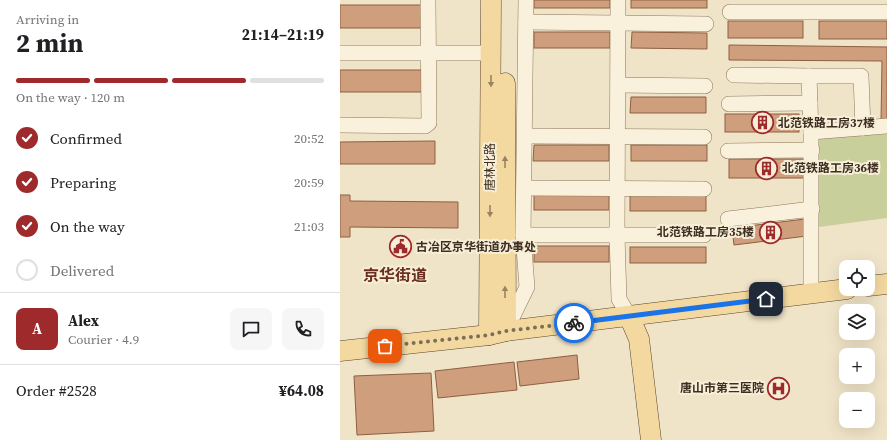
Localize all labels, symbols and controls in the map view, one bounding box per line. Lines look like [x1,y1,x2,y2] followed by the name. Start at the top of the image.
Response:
[16,11,79,28] text: Arriving in
[242,24,324,45] text: 21:14–21:19
[16,25,83,61] text: 2 min
[488,75,494,88] one-way arrow
[16,89,125,106] text: On the way · 120 m
[749,110,775,136] building icon: 北范铁路工房37楼
[778,115,875,131] place label: 北范铁路工房37楼
[16,127,38,149] icon: check
[50,128,122,149] text: Confirmed
[294,130,324,147] text: 20:52
[482,143,498,191] street label: 唐林北路
[502,155,508,168] one-way arrow
[754,155,780,181] building icon: 北范铁路工房36楼
[782,160,879,176] place label: 北范铁路工房36楼
[16,171,38,193] icon: check
[50,172,116,193] text: Preparing
[294,174,324,191] text: 20:59
[487,205,493,218] one-way arrow
[16,215,38,237] icon: check
[50,216,125,237] text: On the way
[294,218,324,235] text: 21:03
[757,219,783,245] building icon: 北范铁路工房35楼
[657,224,754,240] place label: 北范铁路工房35楼
[388,234,414,260] public building icon: 古冶区京华街道办事处
[416,239,536,255] place label: 古冶区京华街道办事处
[50,260,114,281] text: Delivered
[839,260,875,428] map controls
[839,260,875,296] button: locate
[363,264,427,286] district label: 京华街道
[749,282,783,316] pin
[502,285,508,298] one-way arrow
[755,288,777,310] icon: home
[554,303,594,343] courier
[839,304,875,340] button: layers
[230,308,272,350] button: chat
[282,308,324,350] button: phone
[68,310,99,331] text: Alex
[563,312,585,334] icon: bike
[32,318,42,339] text: A
[368,329,402,363] pin
[68,331,139,348] text: Courier · 4.9
[374,335,396,357] icon: bag
[839,348,875,384] button: +
[766,375,792,401] hospital icon: 唐山市第三医院
[16,380,97,401] text: Order #2528
[279,380,324,401] text: ¥64.08
[680,380,764,396] place label: 唐山市第三医院
[839,392,875,428] button: −

